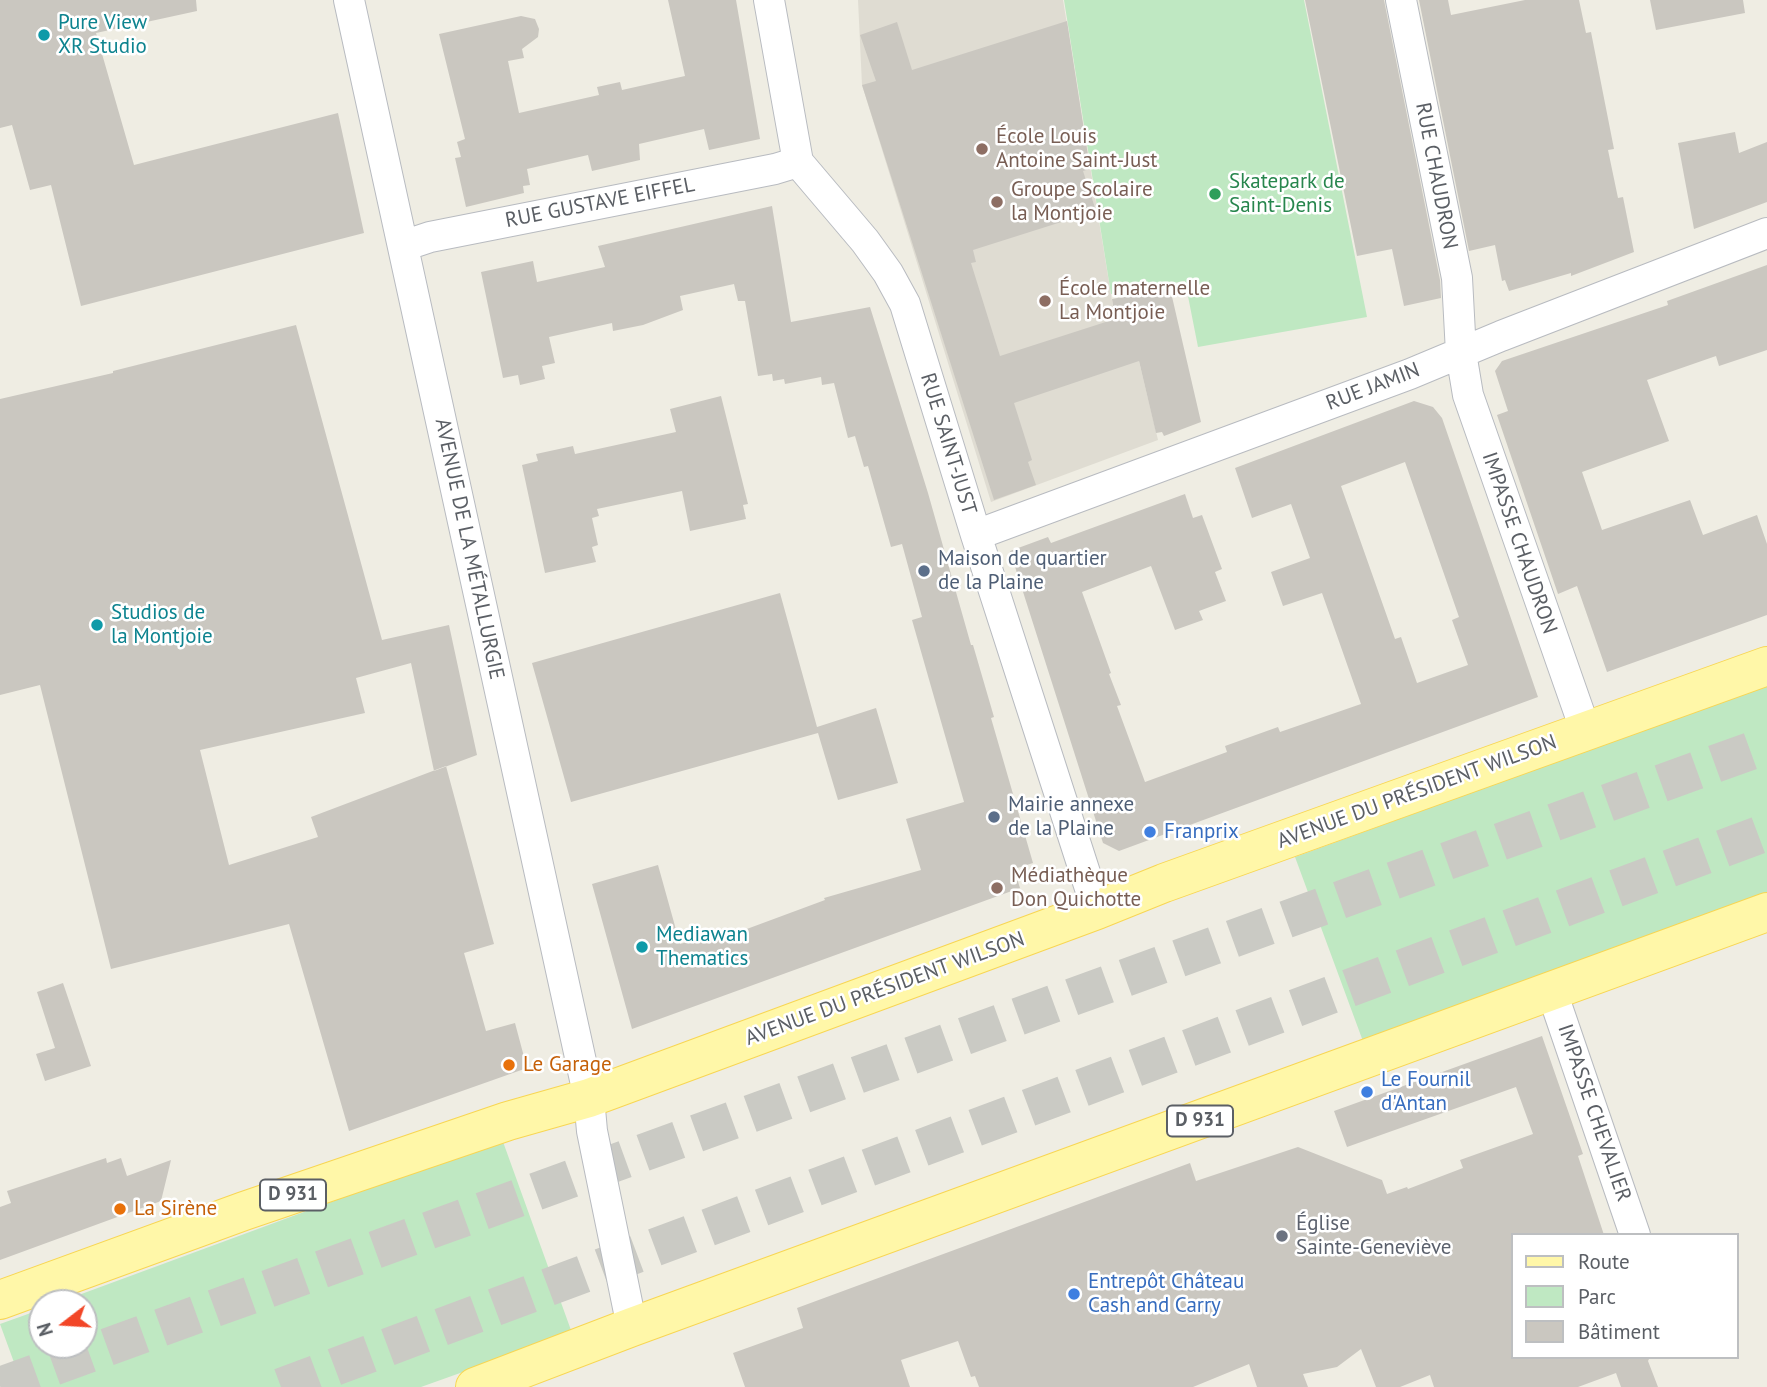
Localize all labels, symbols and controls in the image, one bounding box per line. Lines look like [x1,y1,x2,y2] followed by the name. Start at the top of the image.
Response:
[58,10,147,60] place label: Pure View XR Studio
[36,27,52,43] marker: Pure View XR Studio
[1409,100,1463,252] street label: RUE CHAUDRON
[996,124,1157,174] place label: École Louis Antoine Saint-Just
[974,141,990,157] marker: École Louis Antoine Saint-Just
[1229,169,1345,219] place label: Skatepark de Saint-Denis
[503,172,697,234] street label: RUE GUSTAVE EIFFEL
[1011,177,1153,227] place label: Groupe Scolaire la Montjoie
[1207,186,1223,202] marker: Skatepark de Saint-Denis
[989,194,1005,210] marker: Groupe Scolaire la Montjoie
[1059,276,1210,326] place label: École maternelle La Montjoie
[1037,293,1053,309] marker: École maternelle La Montjoie
[1323,358,1423,416] street label: RUE JAMIN
[914,370,982,518] street label: RUE SAINT-JUST
[429,416,509,682] street label: AVENUE DE LA MÉTALLURGIE
[1476,449,1562,637] street label: IMPASSE CHAUDRON
[938,546,1107,596] place label: Maison de quartier de la Plaine
[916,563,932,579] marker: Maison de quartier de la Plaine
[111,600,213,650] place label: Studios de la Montjoie
[89,617,105,633] marker: Studios de la Montjoie
[1274,730,1560,854] street label: AVENUE DU PRÉSIDENT WILSON
[1008,792,1134,842] place label: Mairie annexe de la Plaine
[986,809,1002,825] marker: Mairie annexe de la Plaine
[1164,819,1239,845] place label: Franprix
[1142,824,1158,840] marker: Franprix
[1011,863,1141,913] place label: Médiathèque Don Quichotte
[989,880,1005,896] marker: Médiathèque Don Quichotte
[656,922,748,972] place label: Mediawan Thematics
[742,927,1028,1051] street label: AVENUE DU PRÉSIDENT WILSON
[634,939,650,955] marker: Mediawan Thematics
[1552,1021,1636,1205] street label: IMPASSE CHEVALIER
[523,1052,612,1078] place label: Le Garage
[501,1057,517,1073] marker: Le Garage
[1381,1067,1471,1117] place label: Le Fournil d'Antan
[1359,1084,1375,1100] marker: Le Fournil d'Antan
[1167,1106,1233,1136] road number: D 931
[260,1180,326,1210] road number: D 931
[134,1196,217,1222] place label: La Sirène
[112,1201,128,1217] marker: La Sirène
[1296,1211,1452,1261] place label: Église Sainte-Geneviève
[1274,1228,1290,1244] marker: Église Sainte-Geneviève
[1512,1233,1739,1359] legend
[1578,1248,1630,1275] text: Route
[1088,1269,1244,1319] place label: Entrepôt Château Cash and Carry
[1578,1283,1616,1310] text: Parc
[1066,1286,1082,1302] marker: Entrepôt Château Cash and Carry
[28,1289,98,1359] north arrow
[1578,1318,1660,1345] text: Bâtiment
[32,1320,58,1339] text: N

